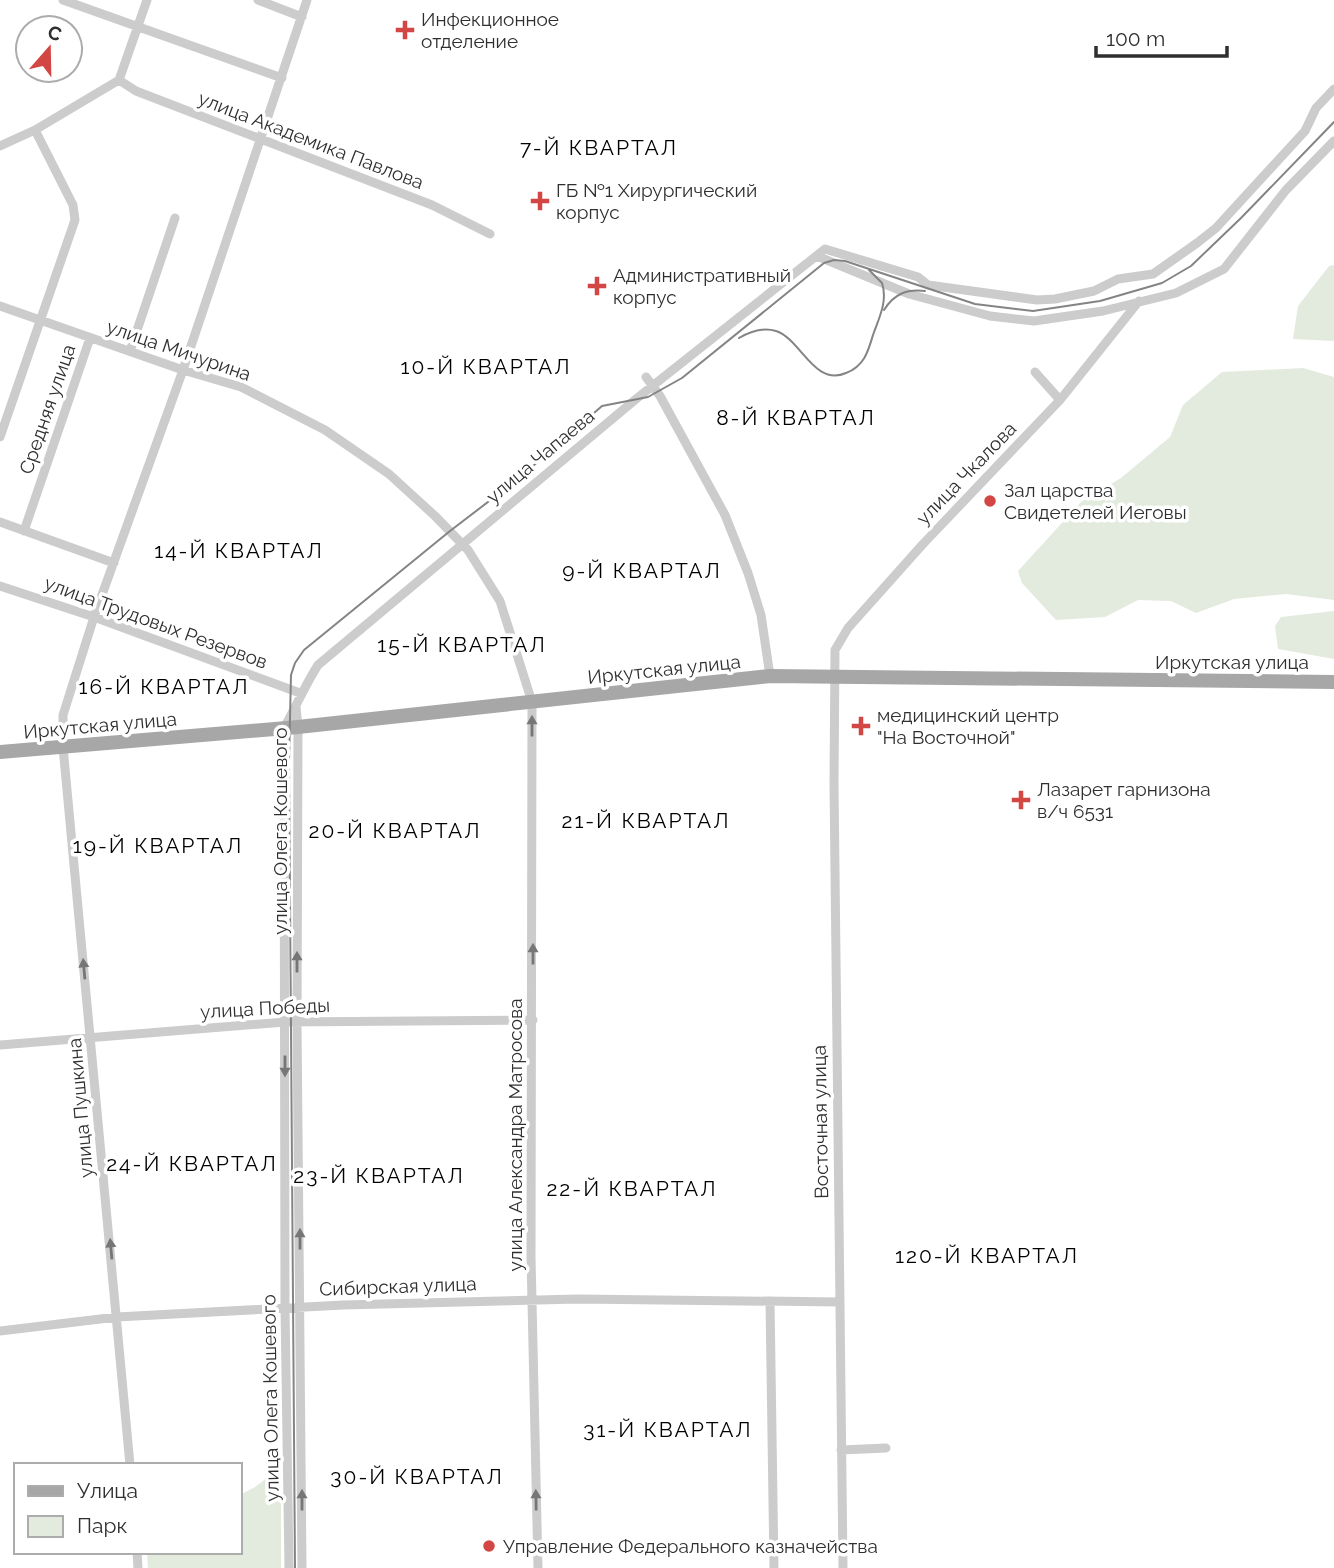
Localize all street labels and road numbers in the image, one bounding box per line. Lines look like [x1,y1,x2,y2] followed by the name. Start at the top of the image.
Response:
[195,87,427,193] street label: улица Академика Павлова
[104,315,254,385] street label: улица Мичурина
[14,341,80,477] street label: Средняя улица
[482,405,598,507] street label: улица Чапаева
[912,417,1020,529] street label: улица Чкалова
[42,571,270,673] street label: улица Трудовых Резервов
[586,650,742,688] street label: Иркутская улица
[1155,651,1309,673] street label: Иркутская улица
[22,707,178,743] street label: Иркутская улица
[269,727,291,935] street label: улица Олега Кошевого
[199,994,331,1022] street label: улица Победы
[504,999,526,1272] street label: улица Александра Матросова
[63,1037,97,1179] street label: улица Пушкина
[808,1045,832,1199] street label: Восточная улица
[319,1272,477,1300] street label: Сибирская улица
[257,1294,283,1502] street label: улица Олега Кошевого

